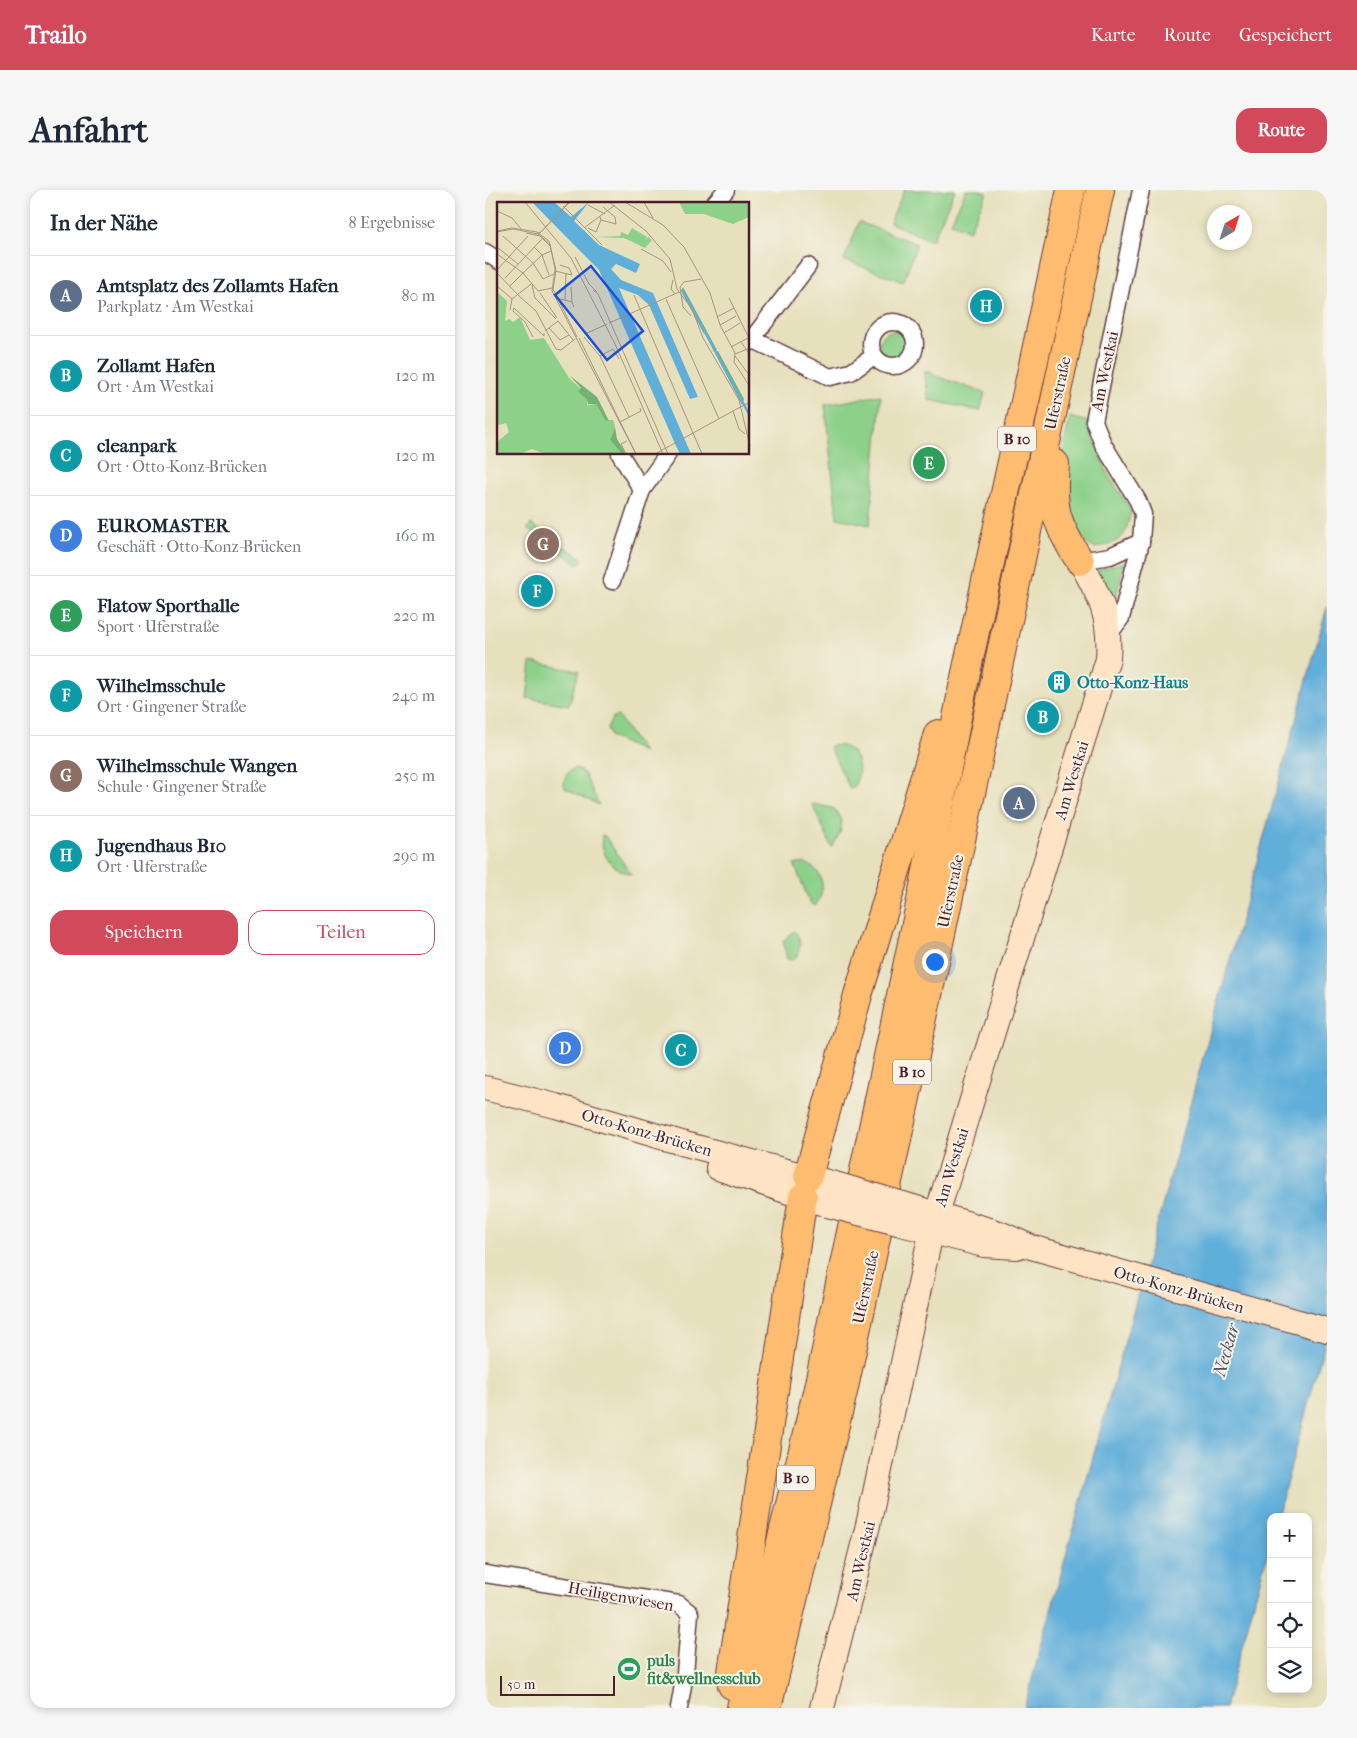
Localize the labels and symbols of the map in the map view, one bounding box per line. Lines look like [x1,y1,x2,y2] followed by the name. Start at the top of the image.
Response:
[497,202,750,455] inset map
[1207,205,1252,250] north arrow
[970,287,1002,325] pin: H
[1087,329,1122,414] street label: Am Westkai
[1040,355,1075,432] street label: Uferstraße
[998,426,1036,452] road number: B 10
[913,444,945,482] pin: E
[527,525,559,563] pin: G
[521,572,553,610] pin: F
[1046,669,1072,695] building icon: Otto-Konz-Haus
[1077,673,1188,692] place label: Otto-Konz-Haus
[1027,698,1059,736] pin: B
[1050,738,1093,823] street label: Am Westkai
[1003,784,1035,822] pin: A
[933,853,968,930] street label: Uferstraße
[922,949,948,975] your location
[549,1029,581,1067] pin: D
[665,1031,697,1069] pin: C
[893,1060,931,1084] road number: B 10
[580,1105,715,1160] street label: Otto-Konz-Brücken
[930,1125,973,1210] street label: Am Westkai
[848,1249,883,1326] street label: Uferstraße
[1112,1262,1247,1317] street label: Otto-Konz-Brücken
[1209,1320,1245,1380] water label: Neckar
[777,1466,815,1490] road number: B 10
[842,1519,879,1604] street label: Am Westkai
[566,1578,676,1615] street label: Heiligenwiesen
[646,1651,761,1688] place label: puls fit&wellnessclub
[616,1656,642,1682] sports icon: puls fit&wellnessclub
[500,1673,615,1696] scale bar

